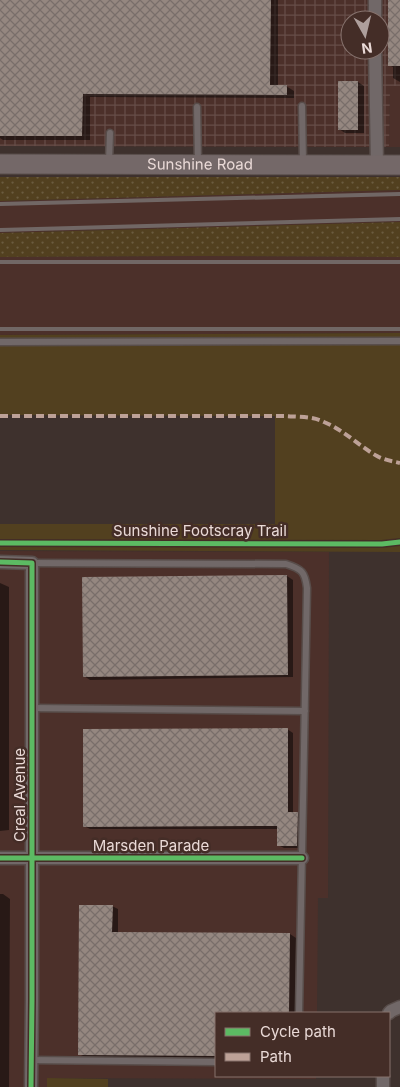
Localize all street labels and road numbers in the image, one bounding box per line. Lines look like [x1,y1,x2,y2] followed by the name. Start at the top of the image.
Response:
[147,154,253,174] street label: Sunshine Road
[113,521,287,540] street label: Sunshine Footscray Trail
[10,748,29,842] street label: Creal Avenue
[93,836,209,855] street label: Marsden Parade

